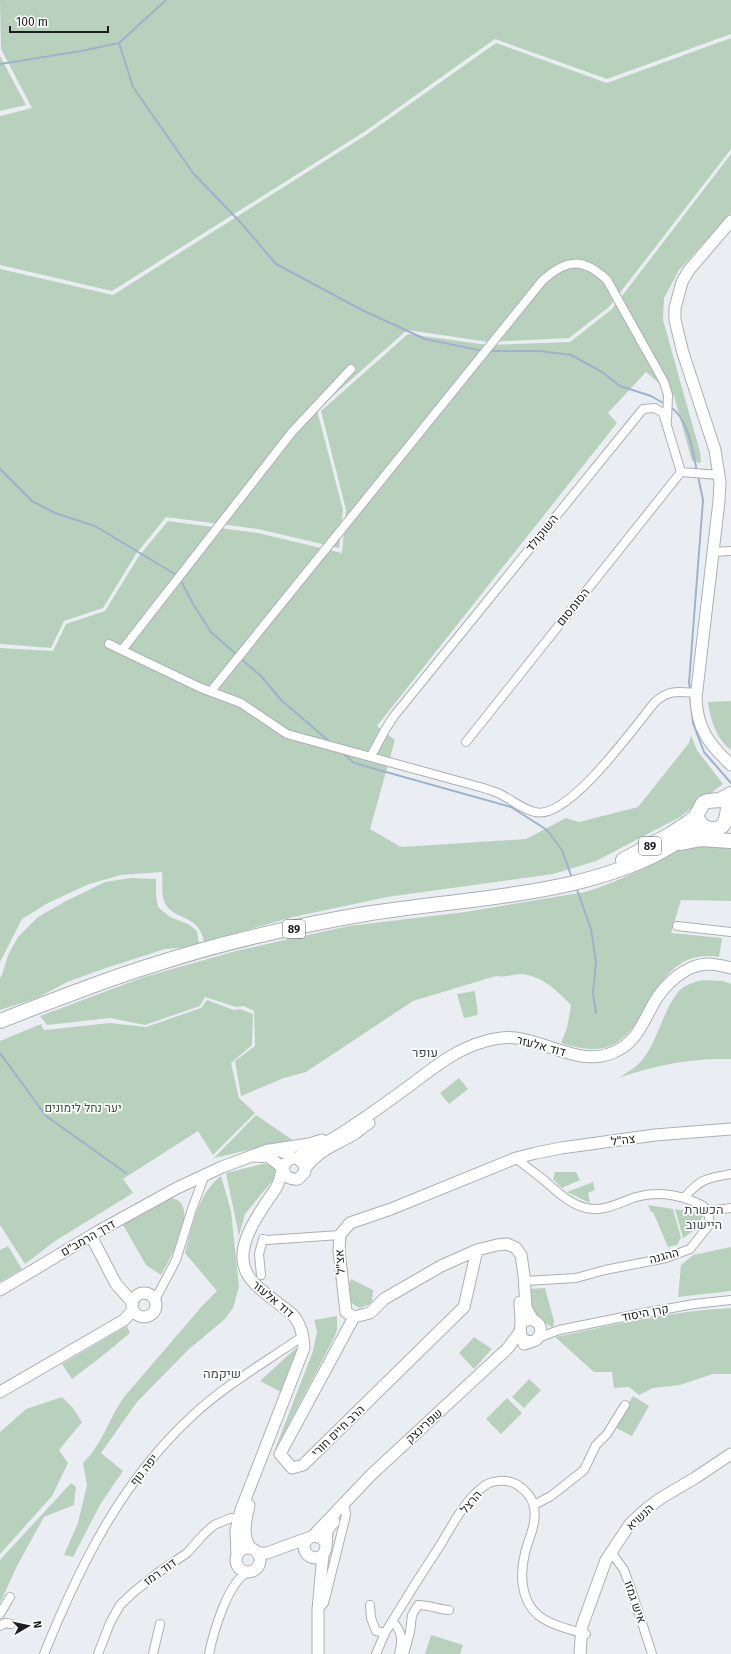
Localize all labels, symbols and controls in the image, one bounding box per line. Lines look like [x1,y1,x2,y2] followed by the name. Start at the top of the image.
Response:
[10,8,108,34] scale bar
[16,15,48,29] text: 100 m
[523,512,561,554] street label: השוקולד
[554,585,592,629] street label: הסומסום
[639,837,661,855] road number: 89
[283,920,305,938] road number: 89
[515,1033,567,1059] street label: דוד אלעזר
[412,1045,438,1060] district label: עופר
[44,1101,122,1115] park label: יער נחל לימונים
[610,1131,637,1149] street label: צה"ל
[684,1202,724,1232] district label: הכשרת היישוב
[58,1217,118,1259] street label: דרך הרמב"ם
[648,1245,680,1267] street label: ההגנה
[332,1249,348,1275] street label: אצ"ל
[249,1278,297,1320] street label: דוד אלעזר
[620,1302,670,1324] street label: קרן היסוד
[203,1366,241,1381] district label: שיקמה
[309,1402,367,1460] street label: הרב חיים חורי
[403,1406,445,1446] street label: שפרינצק
[127,1451,161,1489] street label: יפה נוף
[457,1488,485,1516] street label: הרצל
[623,1501,657,1533] street label: הנשיא
[141,1555,179,1589] street label: דוד רמז
[621,1579,649,1625] street label: איש גמזו
[8,1606,48,1646] north arrow
[30,1620,44,1629] text: N

